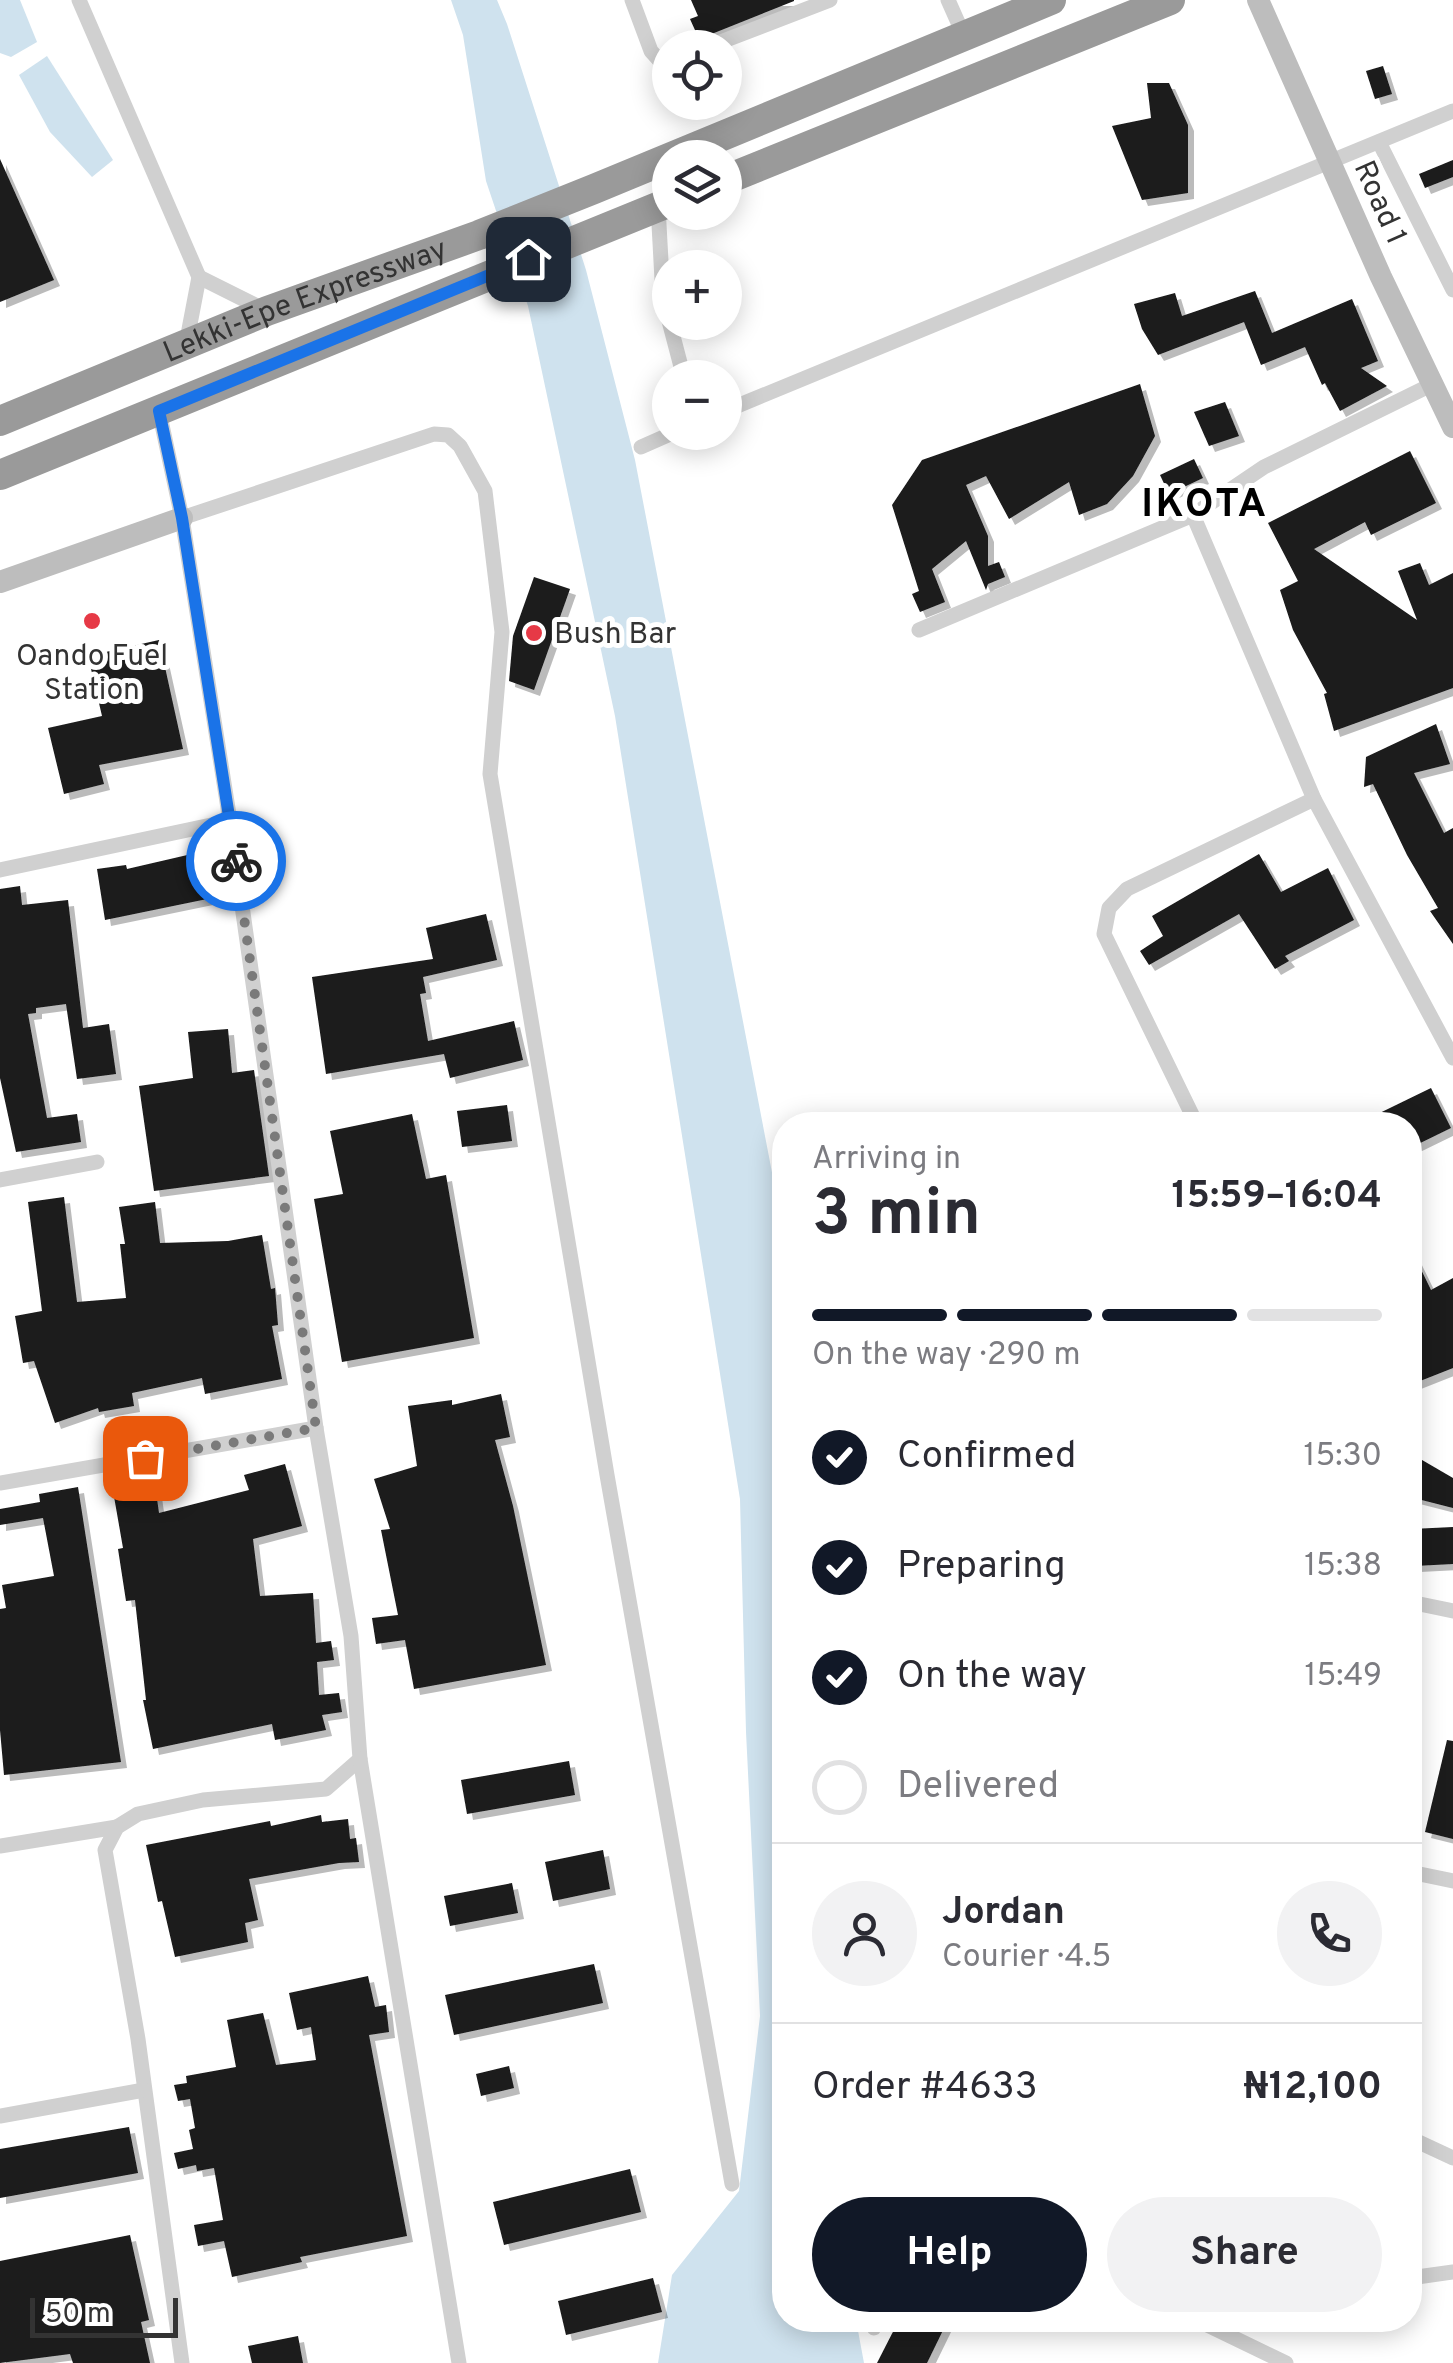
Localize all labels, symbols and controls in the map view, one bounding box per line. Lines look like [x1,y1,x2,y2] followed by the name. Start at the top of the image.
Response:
[652,30,742,450] map controls
[652,30,742,120] button: locate
[652,140,742,230] button: layers
[1344,155,1413,251] street label: Road 1
[486,217,571,302] pin
[158,232,452,373] street label: Lekki-Epe Expressway
[501,232,556,287] icon: home
[652,250,742,340] button: +
[652,360,742,450] button: −
[1141,481,1269,531] district label: IKOTA
[81,610,103,632] marker: Oando Fuel Station
[554,617,677,654] place label: Bush Bar
[523,622,545,644] marker: Bush Bar
[16,639,168,710] place label: Oando Fuel Station
[186,811,286,911] courier
[209,834,264,889] icon: bike
[812,1140,961,1180] text: Arriving in
[1172,1173,1382,1222] text: 15:59–16:04
[812,1176,981,1258] text: 3 min
[812,1336,1081,1376] text: On the way · 290 m
[103,1416,188,1501] pin
[812,1430,867,1485] icon: check
[118,1431,173,1486] icon: bag
[897,1433,1076,1482] text: Confirmed
[1304,1437,1382,1477] text: 15:30
[812,1540,867,1595] icon: check
[897,1543,1066,1592] text: Preparing
[1304,1547,1382,1587] text: 15:38
[812,1650,867,1705] icon: check
[897,1653,1087,1702] text: On the way
[1304,1657,1382,1697] text: 15:49
[897,1763,1059,1812] text: Delivered
[812,1881,917,1986] button: person
[1277,1881,1382,1986] button: phone
[942,1889,1065,1938] text: Jordan
[942,1938,1111,1978] text: Courier · 4.5
[812,2064,1038,2113] text: Order #4633
[1243,2064,1382,2113] text: ₦12,100
[812,2197,1087,2312] button: Help
[1107,2197,1382,2312] button: Share
[30,2293,178,2338] scale bar
[45,2297,111,2333] text: 50 m

